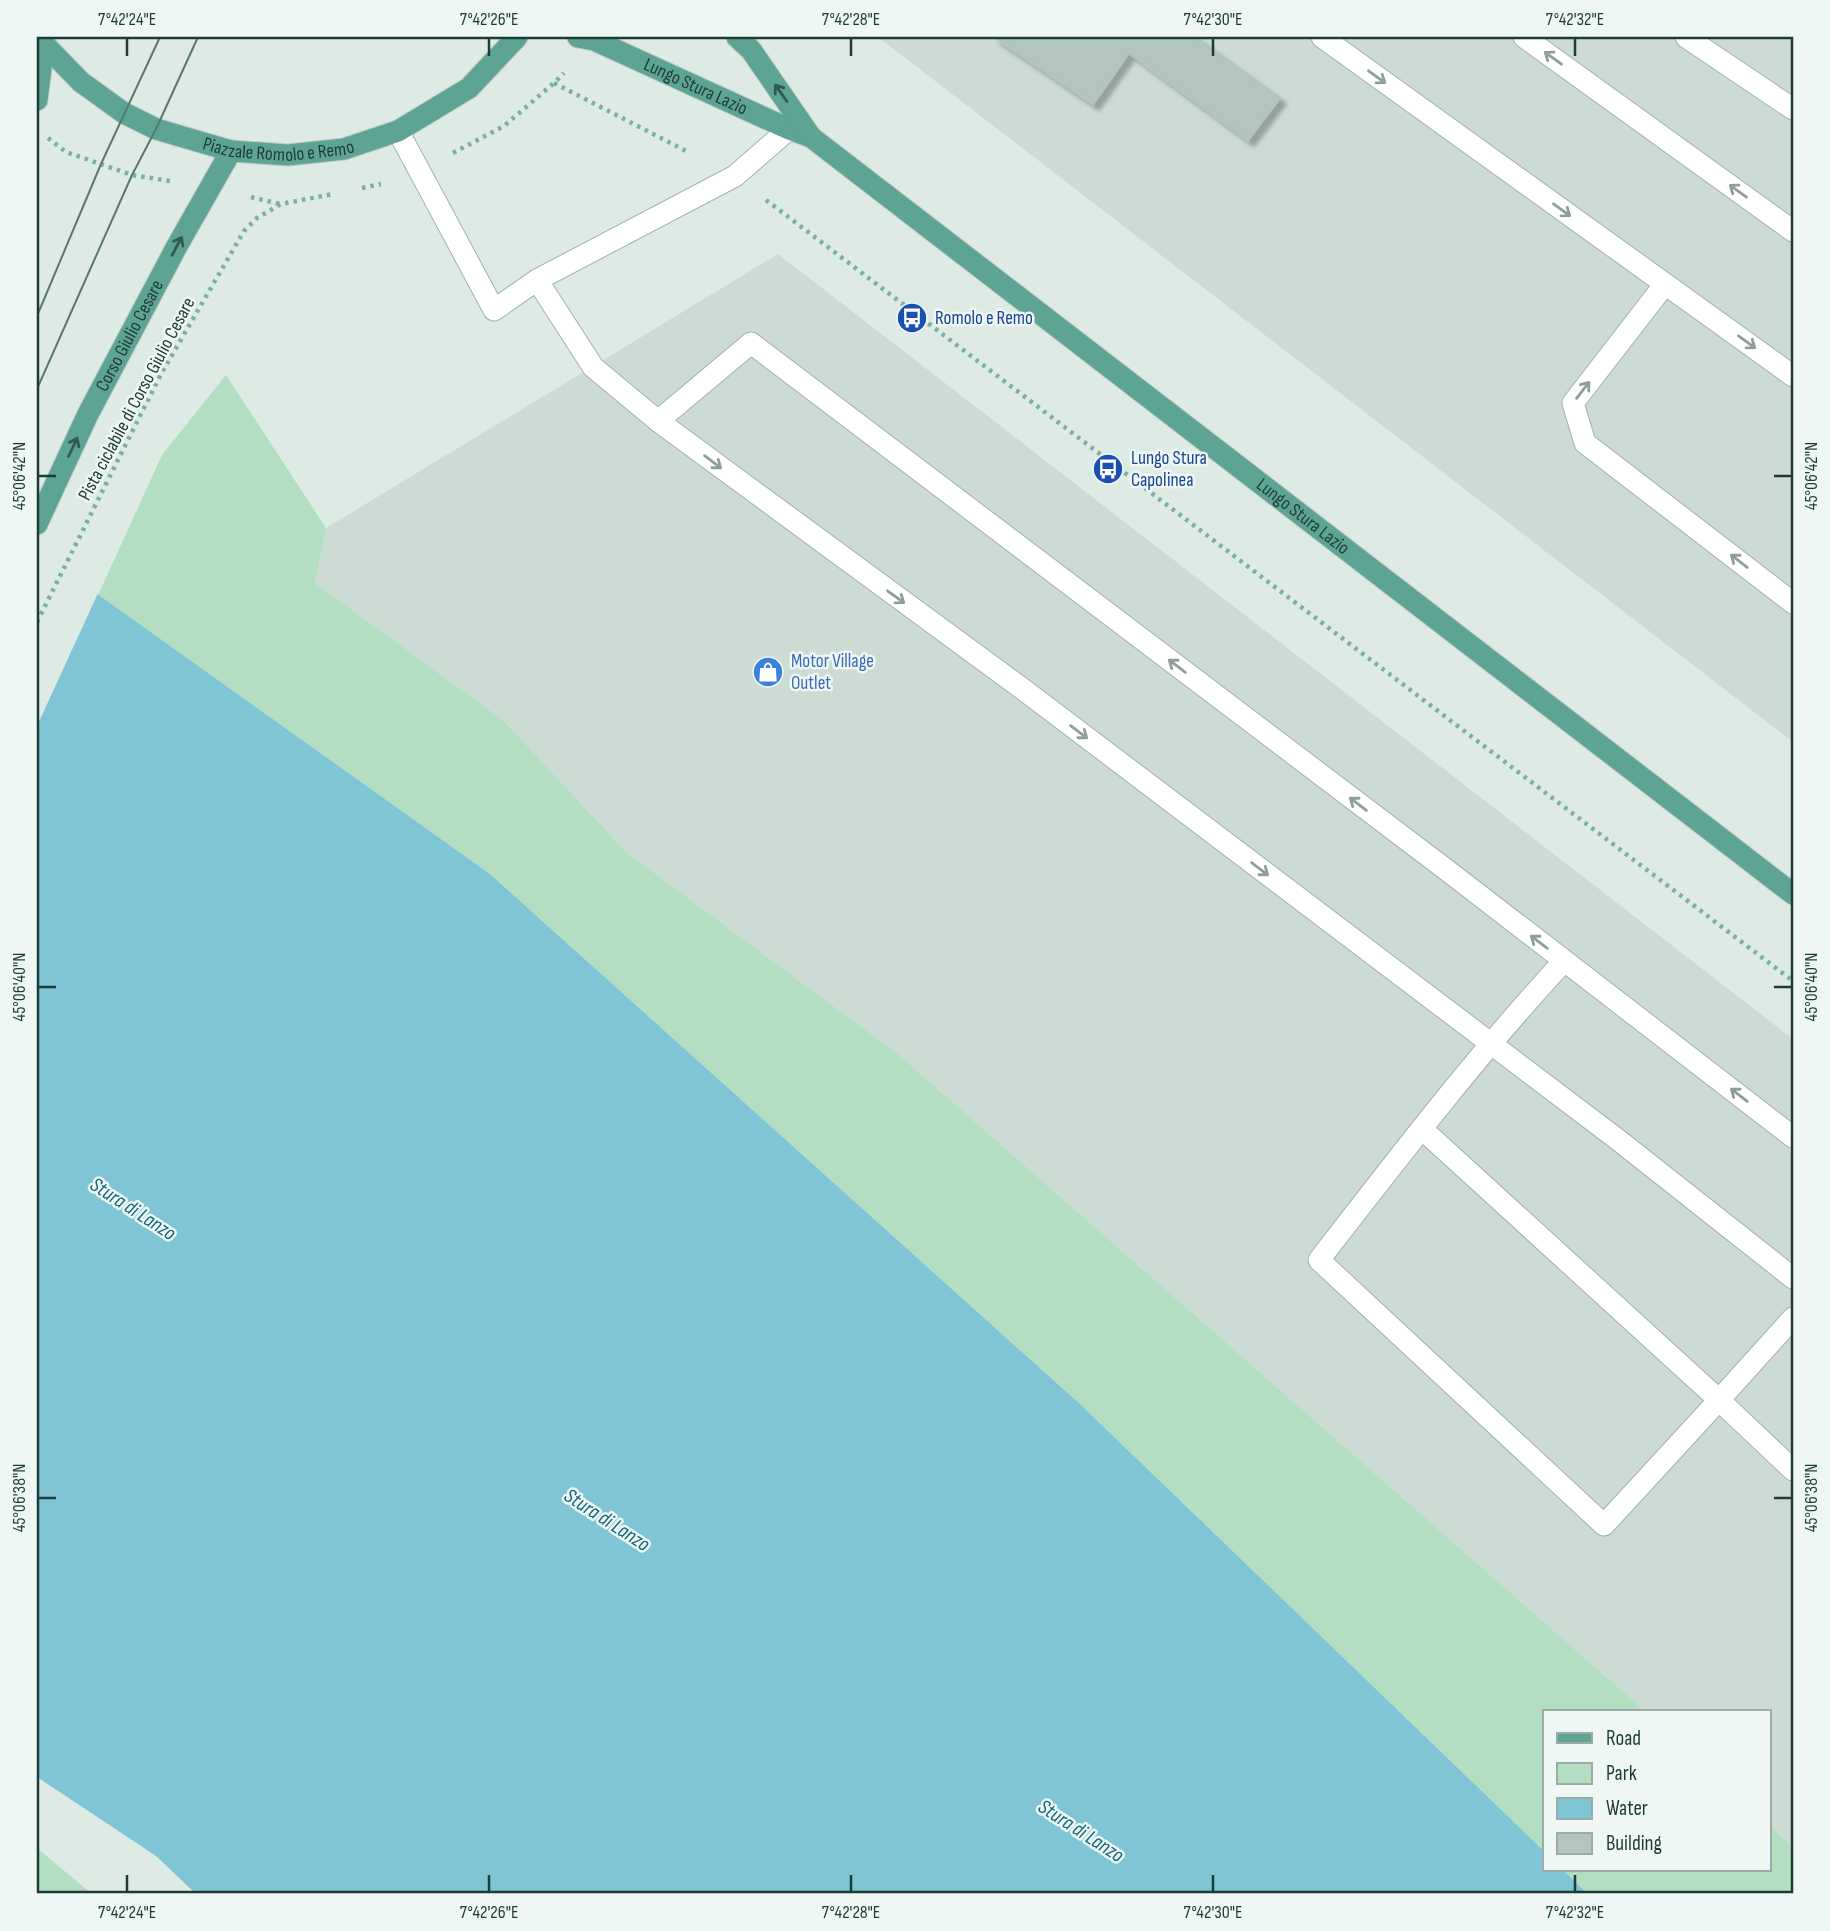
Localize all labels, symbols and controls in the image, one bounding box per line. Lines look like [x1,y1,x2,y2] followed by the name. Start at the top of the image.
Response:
[98,9,156,30] text: 7°42'24"E
[460,9,518,30] text: 7°42'26"E
[822,9,880,30] text: 7°42'28"E
[1184,9,1242,30] text: 7°42'30"E
[1546,9,1604,30] text: 7°42'32"E
[1544,51,1563,65] one-way arrow
[640,53,751,120] street label: Lungo Stura Lazio
[1368,69,1386,84] one-way arrow
[774,84,788,103] one-way arrow
[200,132,357,167] street label: Piazzale Romolo e Remo
[1729,184,1748,198] one-way arrow
[1552,202,1571,217] one-way arrow
[171,236,185,256] one-way arrow
[91,276,168,395] street label: Corso Giulio Cesare
[74,293,200,505] street label: Pista ciclabile di Corso Giulio Cesare
[895,301,929,335] bus stop icon: Romolo e Remo
[935,307,1033,330] place label: Romolo e Remo
[1737,335,1756,350] one-way arrow
[1576,382,1591,400] one-way arrow
[67,437,80,458] one-way arrow
[9,442,30,510] text: 45°06'42"N
[1801,442,1822,510] text: 45°06'42"N
[1131,447,1207,492] place label: Lungo Stura Capolinea
[1091,452,1125,486] bus stop icon: Lungo Stura Capolinea
[703,454,722,469] one-way arrow
[1252,473,1354,559] street label: Lungo Stura Lazio
[1730,554,1749,569] one-way arrow
[886,589,905,604] one-way arrow
[791,650,874,695] place label: Motor Village Outlet
[751,655,785,689] shop icon: Motor Village Outlet
[1168,659,1187,673] one-way arrow
[1069,724,1088,739] one-way arrow
[1350,796,1368,811] one-way arrow
[1251,862,1269,877] one-way arrow
[1531,934,1549,949] one-way arrow
[9,953,30,1021] text: 45°06'40"N
[1801,953,1822,1021] text: 45°06'40"N
[1730,1088,1749,1103] one-way arrow
[85,1172,181,1246] water label: Stura di Lanzo
[9,1464,30,1532] text: 45°06'38"N
[1801,1464,1822,1532] text: 45°06'38"N
[559,1483,655,1557] water label: Stura di Lanzo
[1543,1710,1770,1871] legend
[1606,1726,1641,1751] text: Road
[1606,1761,1637,1786] text: Park
[1033,1794,1129,1868] water label: Stura di Lanzo
[1606,1796,1648,1821] text: Water
[1606,1831,1662,1856] text: Building
[98,1902,156,1923] text: 7°42'24"E
[460,1902,518,1923] text: 7°42'26"E
[822,1902,880,1923] text: 7°42'28"E
[1184,1902,1242,1923] text: 7°42'30"E
[1546,1902,1604,1923] text: 7°42'32"E

